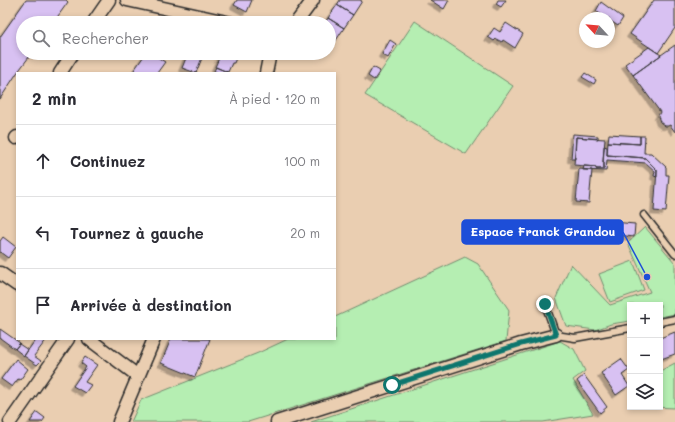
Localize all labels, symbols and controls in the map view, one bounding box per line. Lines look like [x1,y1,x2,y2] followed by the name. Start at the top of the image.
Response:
[579,12,615,48] north arrow
[16,16,336,60] search box
[30,27,52,49] icon: search
[62,28,149,48] text: Rechercher
[32,87,77,109] text: 2 min
[229,90,320,107] text: À pied · 120 m
[32,150,54,172] icon: ahead
[70,151,145,171] text: Continuez
[284,152,320,169] text: 100 m
[462,220,623,244] callout: Espace Franck Grandou
[32,222,54,244] icon: left
[70,223,204,243] text: Tournez à gauche
[471,223,616,239] text: Espace Franck Grandou
[290,224,320,241] text: 20 m
[32,294,54,316] icon: arrive
[70,295,232,315] text: Arrivée à destination
[536,295,554,313] route end
[627,302,663,410] map controls
[627,302,663,338] button: +
[627,338,663,374] button: −
[627,374,663,410] button: layers
[383,376,401,394] route start

